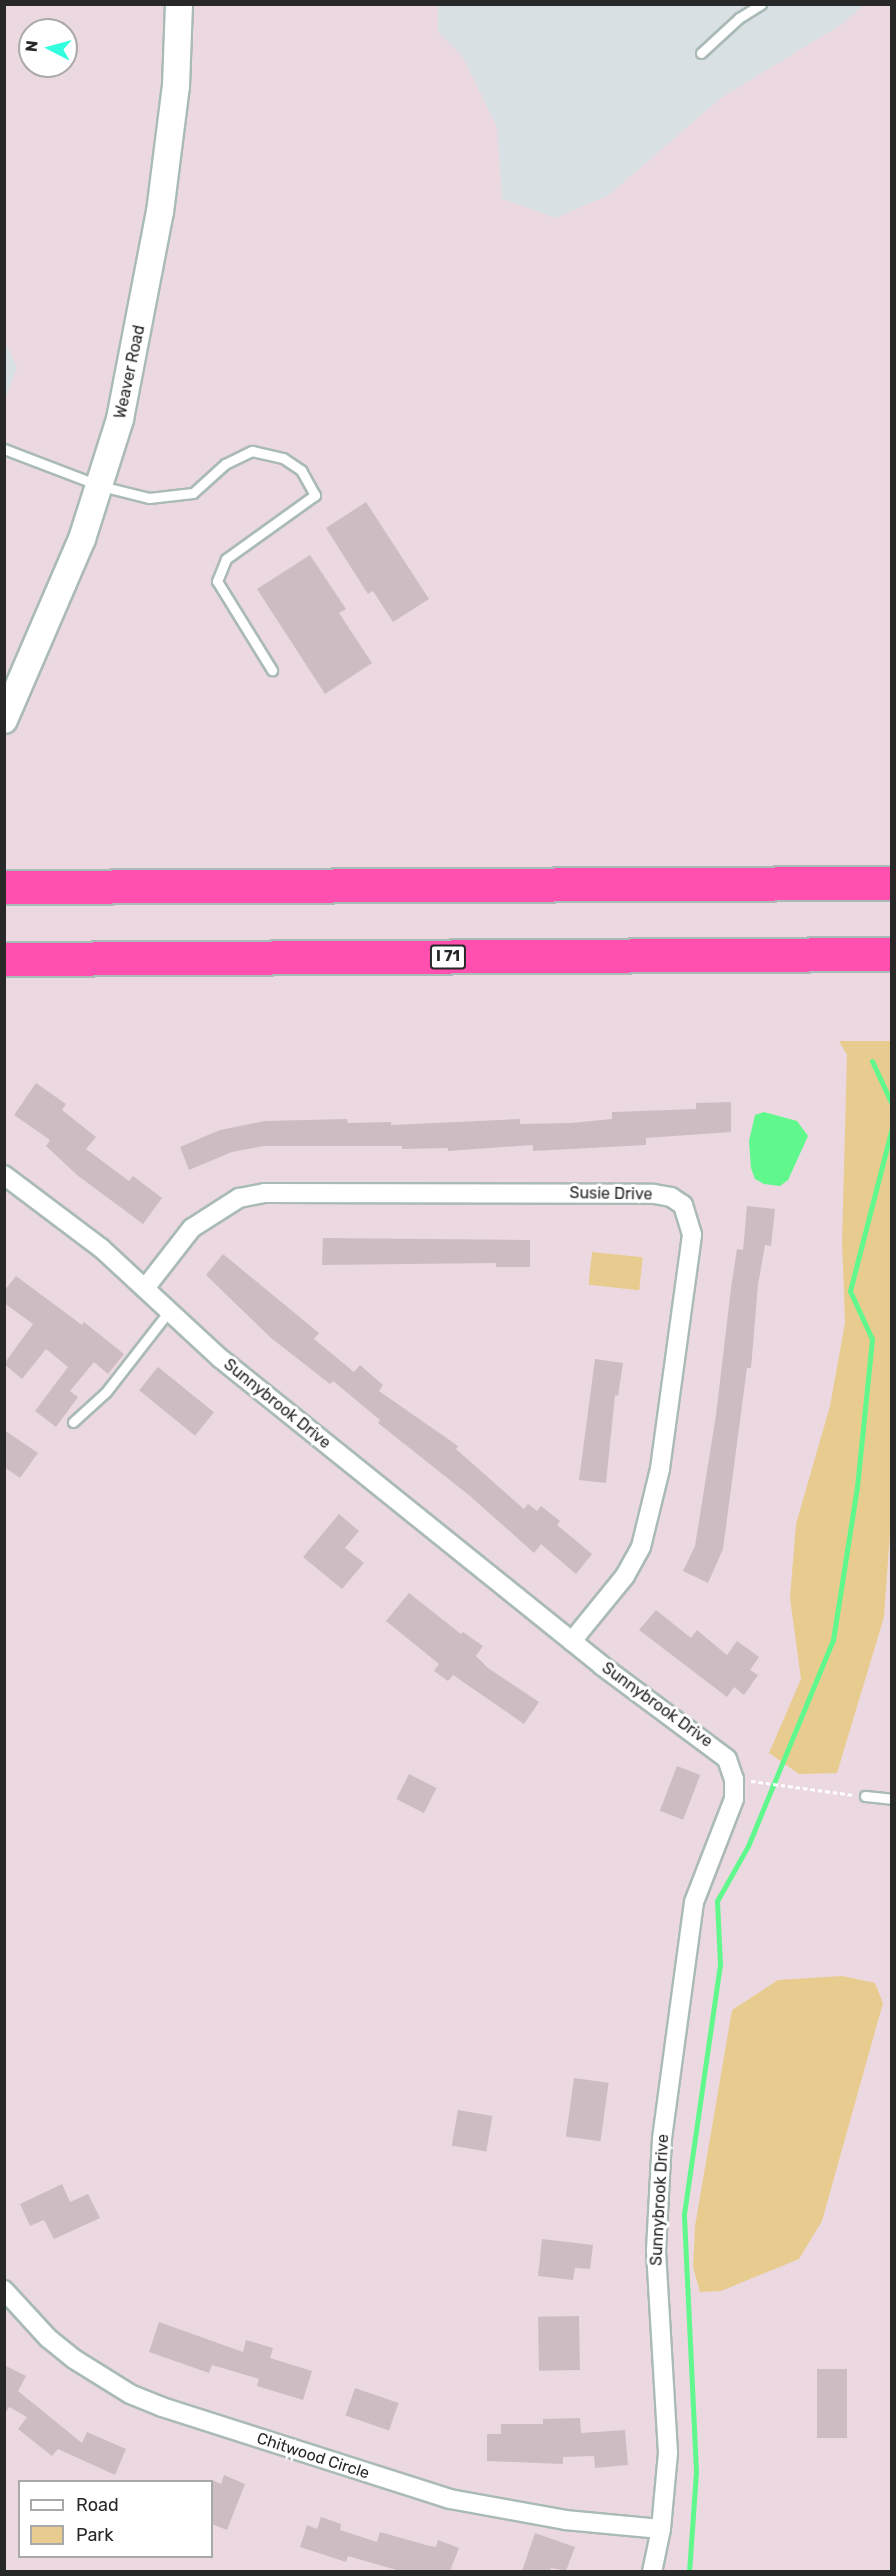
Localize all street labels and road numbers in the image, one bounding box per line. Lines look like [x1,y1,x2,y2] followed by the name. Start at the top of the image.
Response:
[111,323,149,421] street label: Weaver Road
[428,945,468,969] road number: I 71
[569,1184,653,1204] street label: Susie Drive
[220,1355,334,1453] street label: Sunnybrook Drive
[598,1658,716,1752] street label: Sunnybrook Drive
[647,2134,673,2266] street label: Sunnybrook Drive
[254,2429,372,2483] street label: Chitwood Circle

